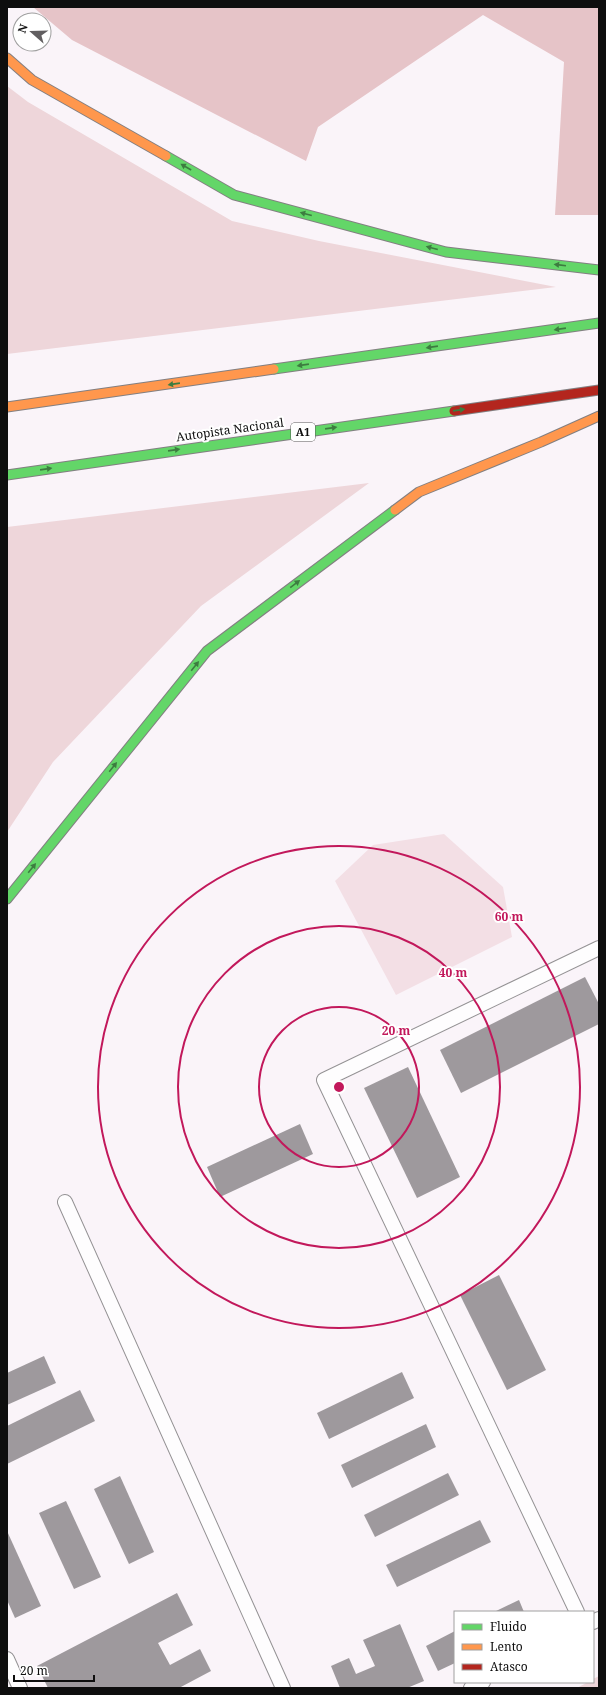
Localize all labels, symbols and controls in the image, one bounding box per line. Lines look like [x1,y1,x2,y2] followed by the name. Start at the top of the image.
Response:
[12,12,52,52] north arrow
[14,21,31,35] text: N
[180,164,192,171] one-way arrow
[300,211,312,217] one-way arrow
[425,245,437,251] one-way arrow
[554,262,566,269] one-way arrow
[554,326,566,332] one-way arrow
[426,344,438,350] one-way arrow
[297,362,309,368] one-way arrow
[168,381,180,387] one-way arrow
[453,407,465,413] one-way arrow
[175,413,285,445] street label: Autopista Nacional
[291,423,315,441] road number: A1
[325,425,337,431] one-way arrow
[168,447,180,453] one-way arrow
[40,466,52,472] one-way arrow
[290,580,301,589] one-way arrow
[190,660,199,671] one-way arrow
[109,762,118,773] one-way arrow
[27,863,36,874] one-way arrow
[495,908,523,925] text: 60 m
[439,964,467,981] text: 40 m
[382,1022,410,1039] text: 20 m
[332,1080,346,1094] centre of rings
[454,1611,594,1683] legend
[490,1618,527,1635] text: Fluido
[490,1638,523,1655] text: Lento
[14,1657,94,1683] scale bar
[490,1658,528,1675] text: Atasco
[20,1662,48,1679] text: 20 m

